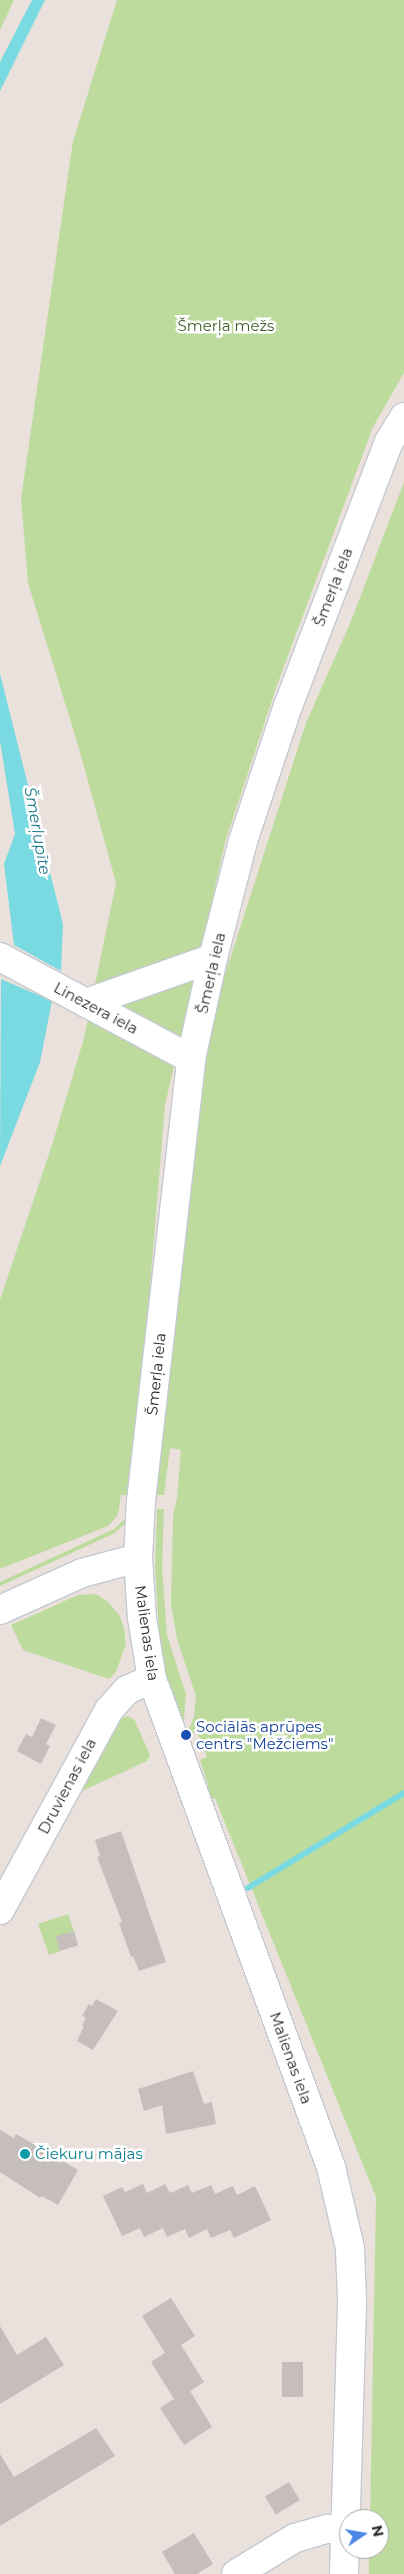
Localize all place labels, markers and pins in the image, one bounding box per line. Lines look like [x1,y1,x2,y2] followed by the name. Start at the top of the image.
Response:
[196,1717,334,1752] place label: Sociālās aprūpes centrs "Mežciems"
[180,1729,192,1741] marker: Sociālās aprūpes centrs "Mežciems"
[35,2145,143,2163] place label: Čiekuru mājas
[19,2148,31,2160] marker: Čiekuru mājas

